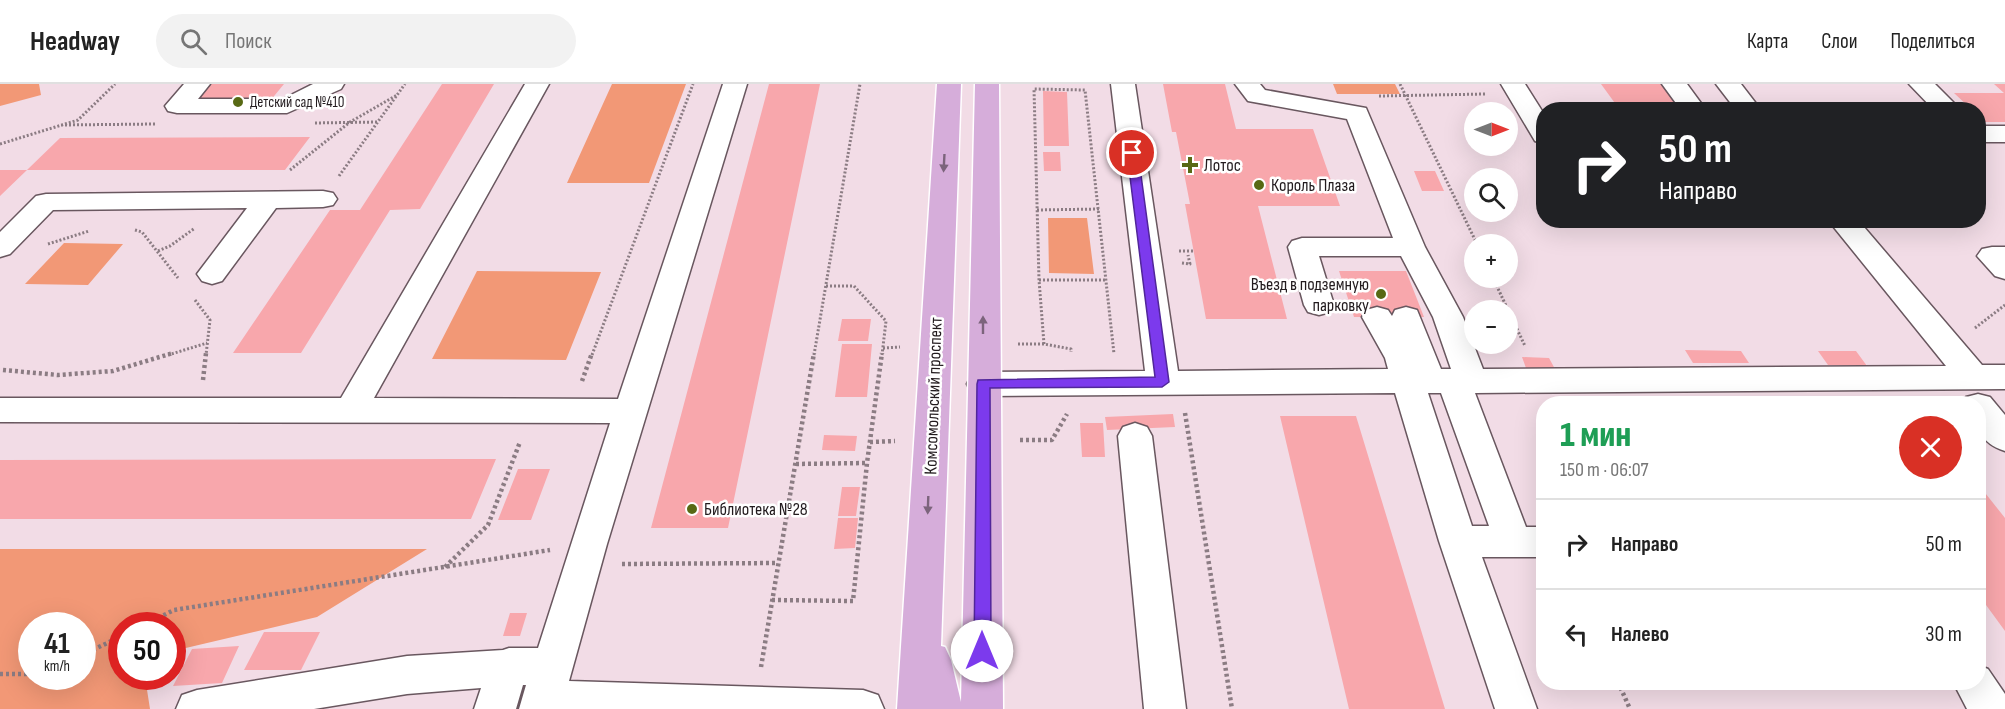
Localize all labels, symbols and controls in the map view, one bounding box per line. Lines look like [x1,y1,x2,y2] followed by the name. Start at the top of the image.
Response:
[156,14,576,68] search box
[30,25,120,58] text: Headway
[177,25,210,58] icon: search
[225,28,271,55] text: Поиск
[1747,29,1788,54] text: Карта
[1821,29,1857,54] text: Слои
[1890,29,1975,54] text: Поделиться
[250,93,344,112] place label: Детский сад №410
[231,95,245,109] marker: Детский сад №410
[1464,102,1518,156] north arrow
[1464,102,1518,354] map controls
[1659,124,1732,175] text: 50 m
[1560,126,1638,204] icon: right
[1106,127,1157,178] pin
[1115,136,1148,169] icon: arrive
[940,154,949,173] one-way arrow
[1204,155,1241,176] place label: Лотос
[1181,156,1199,174] marker: Лотос
[1464,168,1518,222] button: search
[1271,175,1355,196] place label: Король Плаза
[1659,175,1737,207] text: Направо
[1252,178,1266,192] marker: Король Плаза
[1464,234,1518,288] button: +
[1251,274,1369,316] place label: Въезд в подземную парковку
[1374,287,1388,301] marker: Въезд в подземную парковку
[1464,300,1518,354] button: −
[978,316,988,335] one-way arrow
[920,317,947,475] street label: Комсомольский проспект
[1560,414,1631,457] text: 1 мин
[1899,416,1962,479] button: close
[1560,458,1649,482] text: 150 m · 06:07
[924,496,933,515] one-way arrow
[704,499,808,520] place label: Библиотека №28
[685,502,699,516] marker: Библиотека №28
[1560,528,1593,561] icon: right
[1611,531,1678,558] text: Направо
[1926,531,1962,558] text: 50 m
[108,612,186,690] speed limit sign: 50
[1560,618,1593,651] icon: left
[950,619,1014,683] position arrow
[1611,621,1669,648] text: Налево
[1925,621,1962,648] text: 30 m
[44,626,70,662] text: 41
[44,657,70,676] text: km/h

